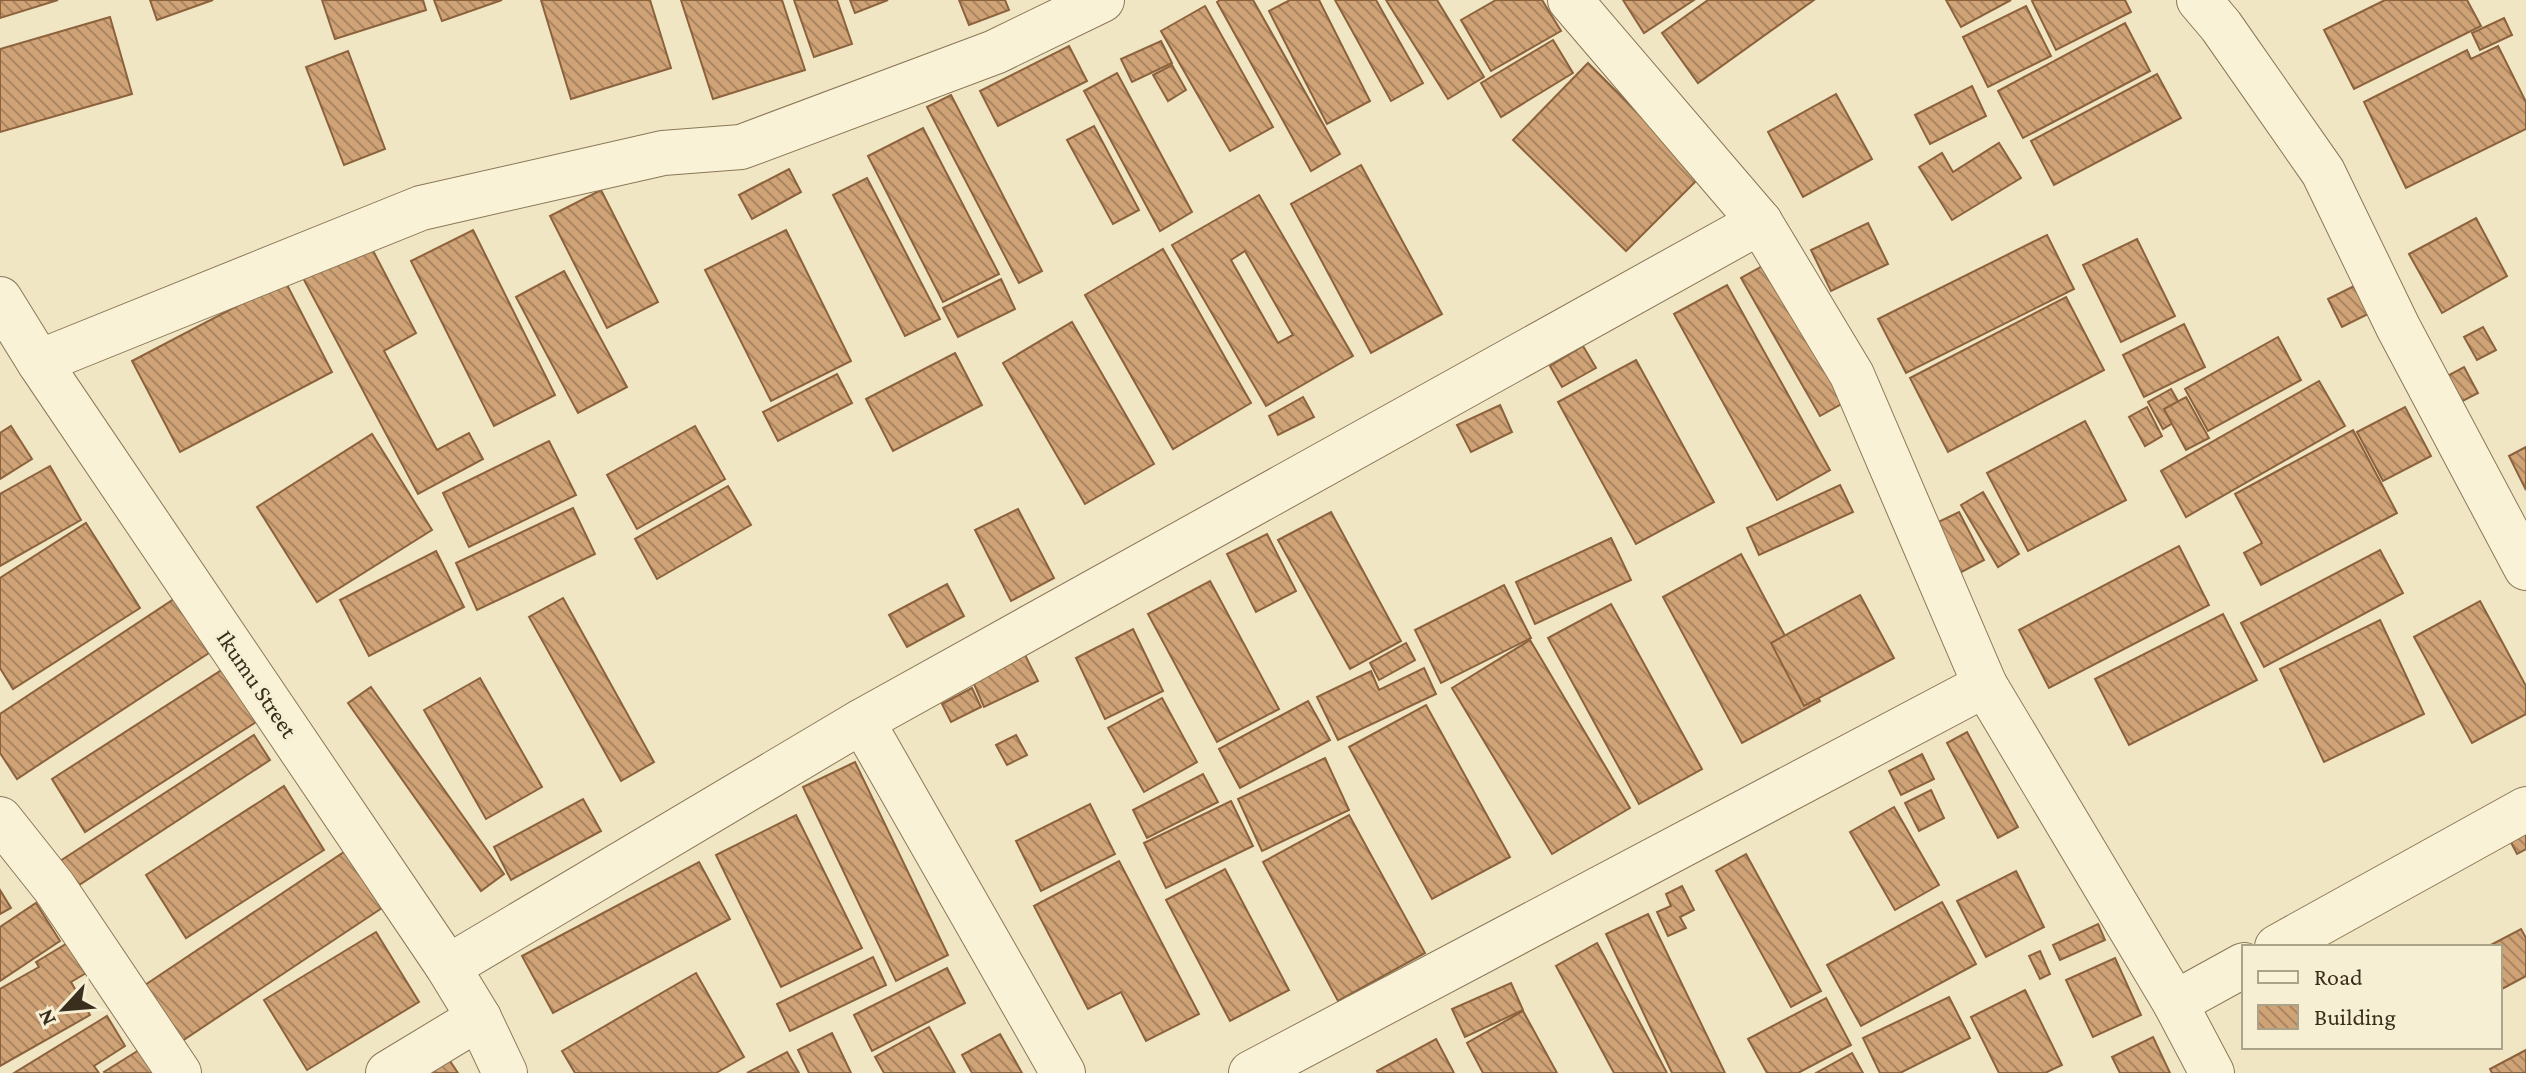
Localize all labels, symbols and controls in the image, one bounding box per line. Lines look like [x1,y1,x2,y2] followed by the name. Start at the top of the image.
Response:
[212,625,304,744] street label: Ikumu Street
[2242,945,2502,1049] legend
[2314,963,2363,990] text: Road
[24,969,104,1049] north arrow
[2314,1003,2396,1030] text: Building
[32,1005,61,1030] text: N

